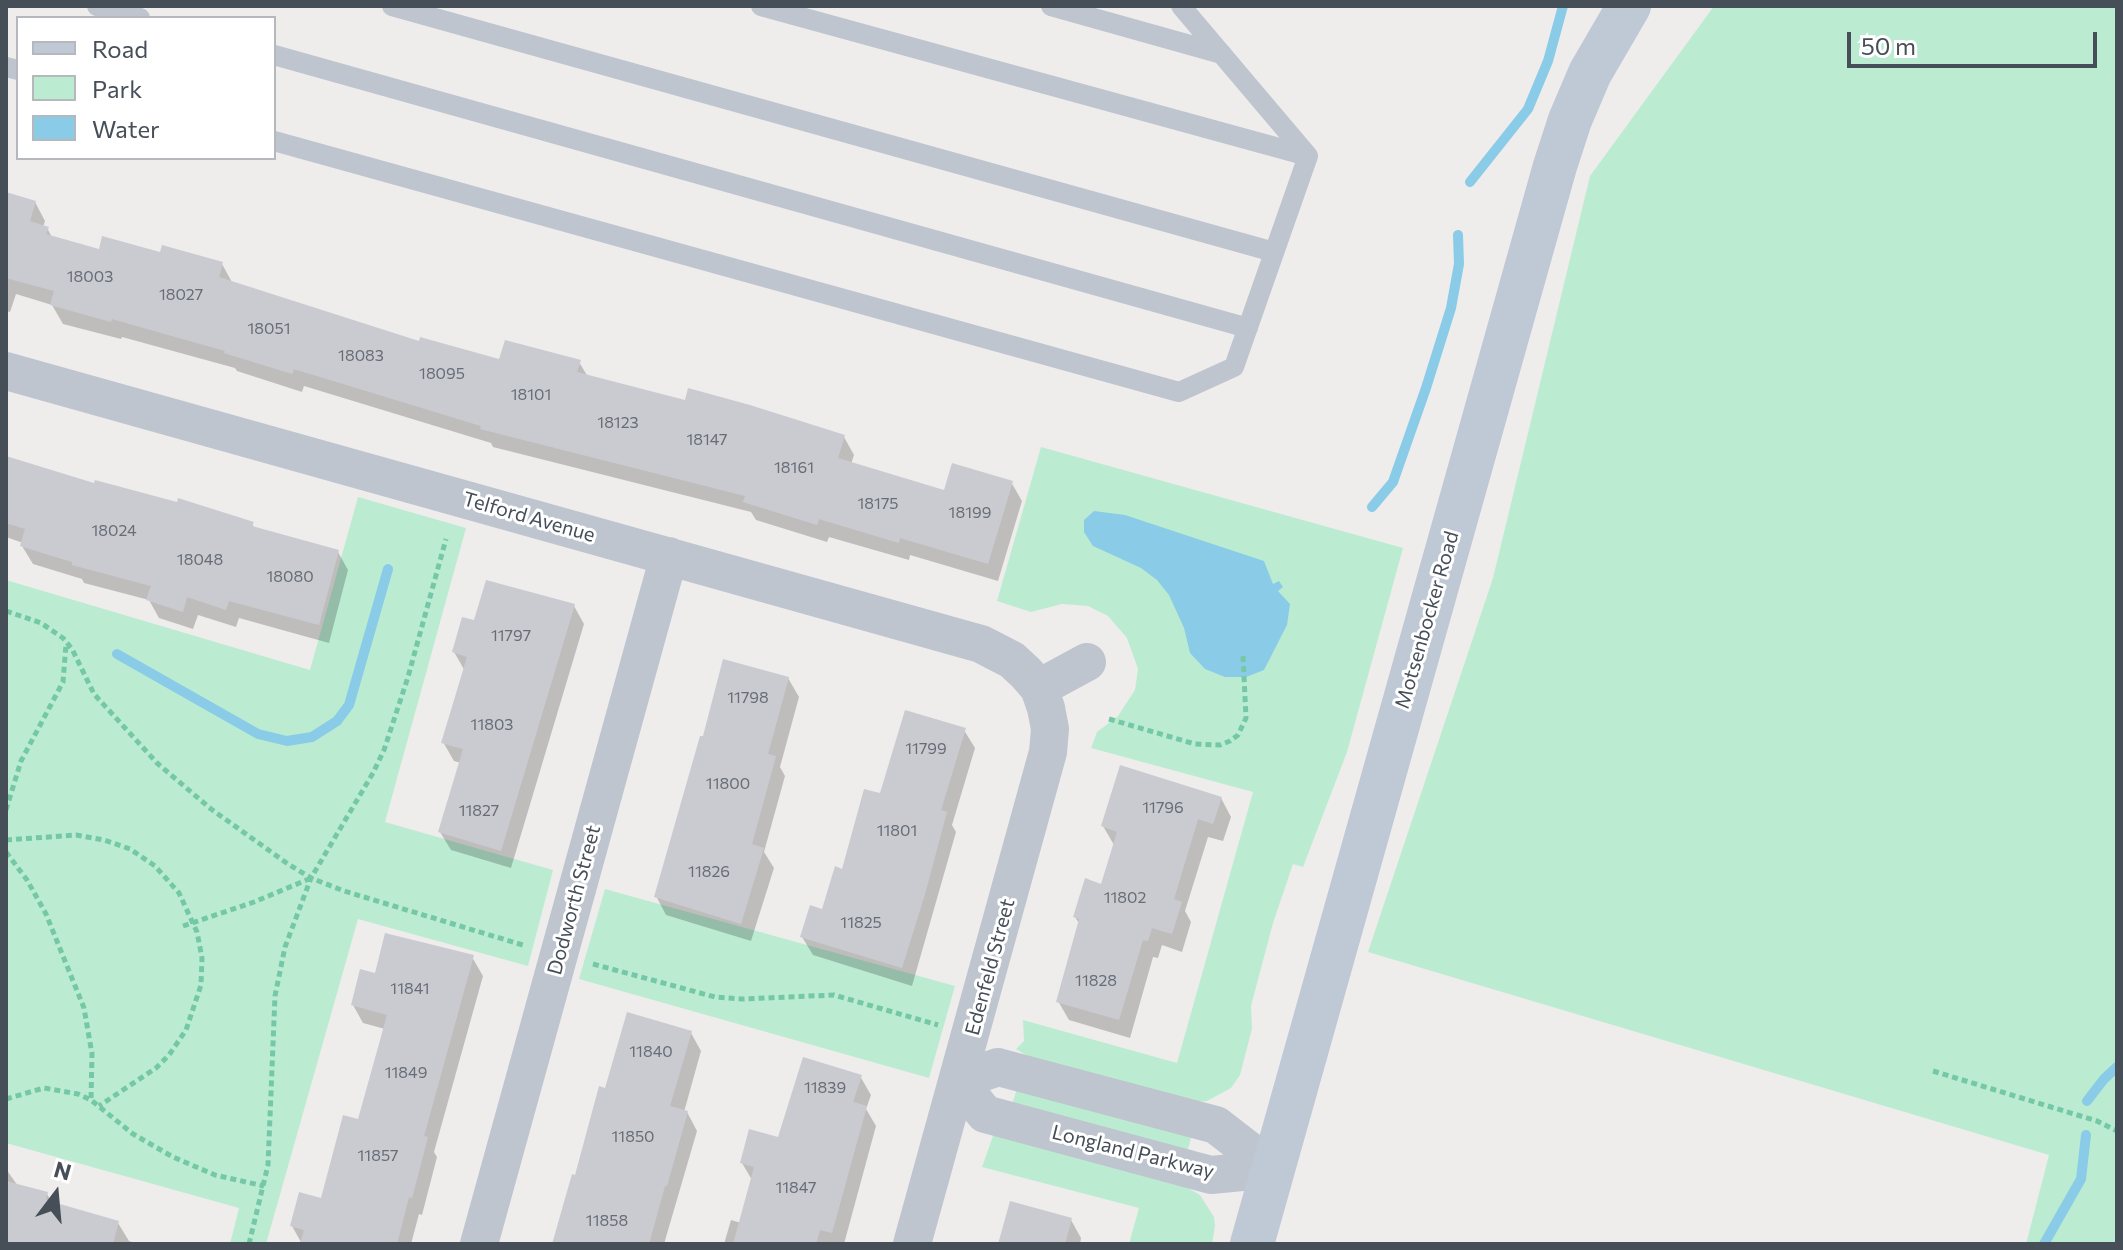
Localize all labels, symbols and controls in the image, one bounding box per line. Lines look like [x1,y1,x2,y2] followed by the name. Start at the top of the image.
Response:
[16,16,276,160] legend
[1851,16,2101,66] scale bar
[1861,31,1916,60] text: 50 m
[92,34,148,63] text: Road
[92,74,142,103] text: Park
[92,114,160,143] text: Water
[67,267,113,287] house number: 18003
[159,285,203,305] house number: 18027
[247,319,291,339] house number: 18051
[338,346,384,366] house number: 18083
[419,364,465,384] house number: 18095
[511,385,551,405] house number: 18101
[597,413,639,433] house number: 18123
[686,430,728,450] house number: 18147
[774,458,814,478] house number: 18161
[460,487,598,547] street label: Telford Avenue
[858,494,898,514] house number: 18175
[949,503,991,523] house number: 18199
[91,521,137,541] house number: 18024
[1390,529,1464,711] street label: Motsenbocker Road
[177,550,223,570] house number: 18048
[266,567,314,587] house number: 18080
[491,626,531,646] house number: 11797
[727,688,769,708] house number: 11798
[471,715,513,735] house number: 11803
[905,739,947,759] house number: 11799
[706,774,750,794] house number: 11800
[1142,798,1184,818] house number: 11796
[459,801,499,821] house number: 11827
[877,821,917,841] house number: 11801
[542,823,606,977] street label: Dodworth Street
[688,862,730,882] house number: 11826
[1104,888,1146,908] house number: 11802
[960,896,1020,1038] street label: Edenfeld Street
[840,913,882,933] house number: 11825
[1075,971,1117,991] house number: 11828
[390,979,430,999] house number: 11841
[629,1042,673,1062] house number: 11840
[385,1063,427,1083] house number: 11849
[804,1078,846,1098] house number: 11839
[1049,1120,1217,1184] street label: Longland Parkway
[611,1127,655,1147] house number: 11850
[357,1146,399,1166] house number: 11857
[16,1154,96,1234] north arrow
[51,1155,74,1186] text: N
[775,1178,817,1198] house number: 11847
[586,1211,628,1231] house number: 11858

